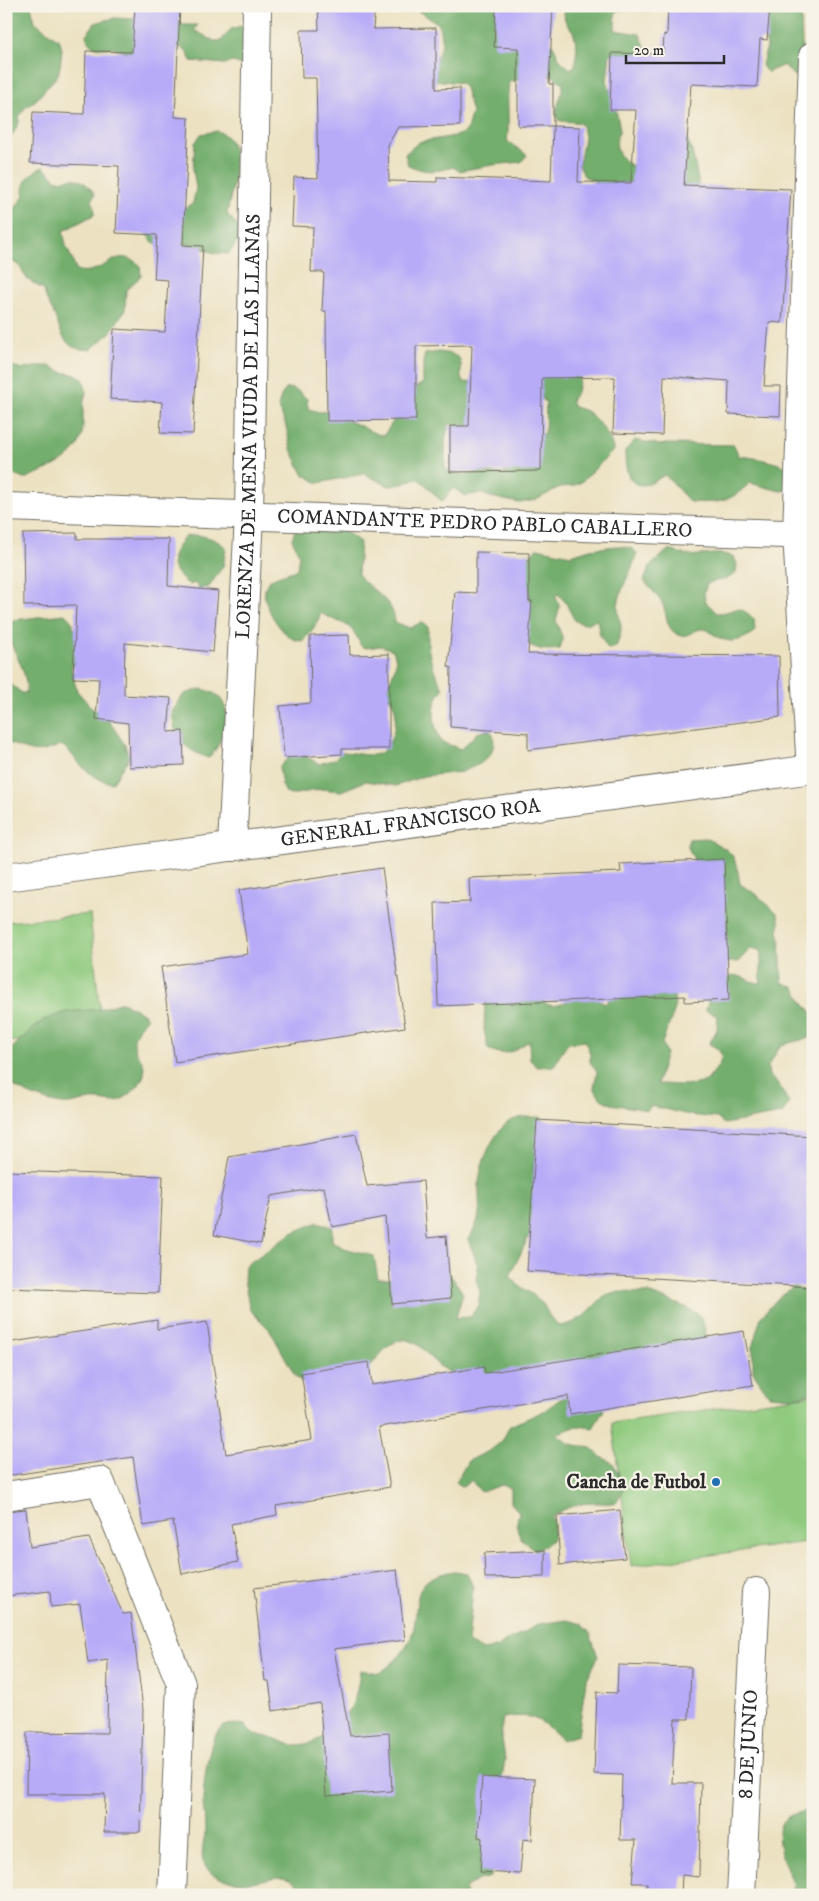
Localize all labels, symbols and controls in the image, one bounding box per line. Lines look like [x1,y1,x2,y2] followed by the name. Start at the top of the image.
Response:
[626,32,724,64] scale bar
[634,41,664,60] text: 20 m
[230,214,266,640] street label: LORENZA DE MENA VIUDA DE LAS LLANAS
[277,504,693,543] street label: COMANDANTE PEDRO PABLO CABALLERO
[279,793,542,853] street label: GENERAL FRANCISCO ROA
[567,1470,707,1495] place label: Cancha de Futbol
[710,1476,722,1488] marker: Cancha de Futbol
[733,1689,764,1800] street label: 8 DE JUNIO

